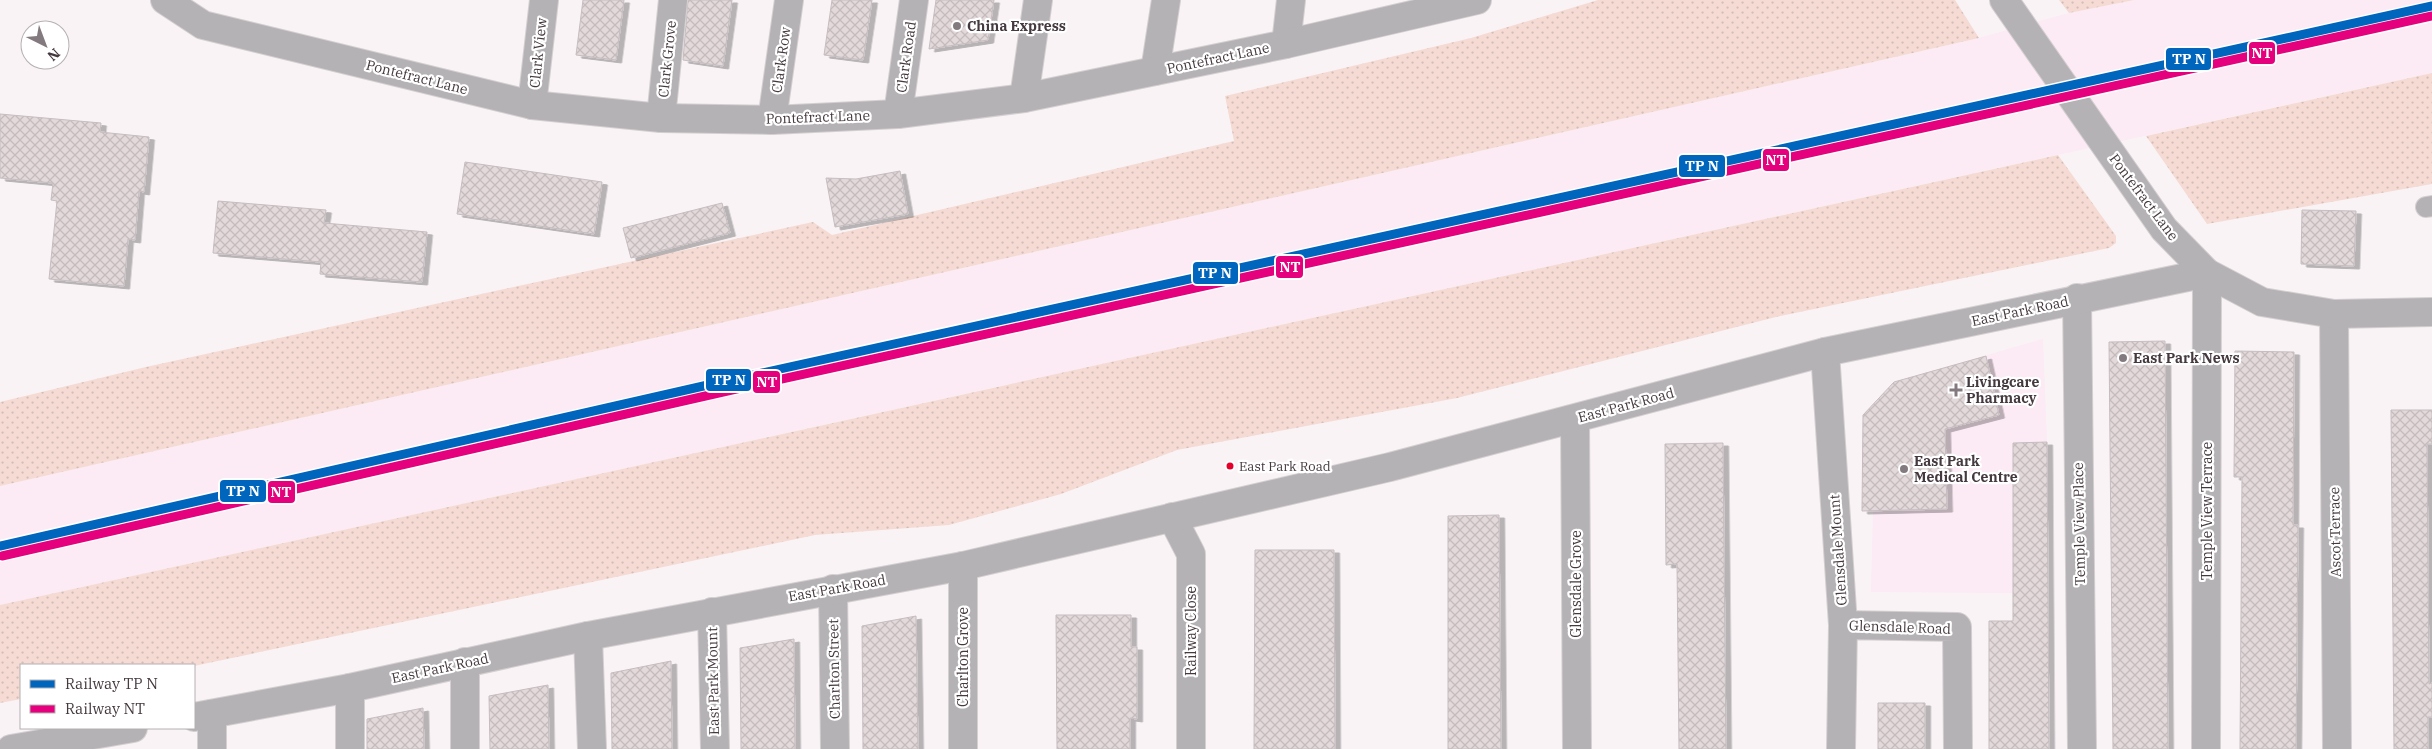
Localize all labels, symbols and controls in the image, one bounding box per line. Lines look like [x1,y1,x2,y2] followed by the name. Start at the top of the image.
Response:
[525,17,551,89] street label: Clark View
[967,17,1066,35] place label: China Express
[20,20,70,70] north arrow
[654,20,680,98] street label: Clark Grove
[892,20,920,94] street label: Clark Road
[951,20,963,32] marker: China Express
[767,26,795,94] street label: Clark Row
[1165,38,1271,78] street label: Pontefract Lane
[2248,41,2276,65] line badge: NT
[44,44,64,65] text: N
[2251,44,2273,62] text: NT
[2165,47,2212,71] line badge: TP N
[2172,50,2206,68] text: TP N
[364,56,470,98] street label: Pontefract Lane
[766,106,870,128] street label: Pontefract Lane
[1762,148,1790,172] line badge: NT
[2105,150,2183,244] street label: Pontefract Lane
[1765,151,1787,169] text: NT
[1678,154,1726,178] line badge: TP N
[1685,157,1719,175] text: TP N
[1275,255,1304,279] line badge: NT
[1279,258,1301,276] text: NT
[1192,261,1239,285] line badge: TP N
[1198,264,1232,282] text: TP N
[1970,292,2071,330] street label: East Park Road
[2133,349,2240,367] place label: East Park News
[2117,352,2129,364] marker: East Park News
[705,368,752,392] line badge: TP N
[752,370,781,394] line badge: NT
[712,371,746,389] text: TP N
[756,373,778,391] text: NT
[1966,373,2039,407] place label: Livingcare Pharmacy
[1576,383,1676,426] street label: East Park Road
[1950,384,1962,396] marker: Livingcare Pharmacy
[2198,442,2216,580] street label: Temple View Terrace
[1914,452,2018,486] place label: East Park Medical Centre
[1239,458,1331,475] place label: East Park Road
[1225,461,1235,471] marker: East Park Road
[2069,462,2089,586] street label: Temple View Place
[1898,463,1910,475] marker: East Park Medical Centre
[219,479,267,503] line badge: TP N
[267,480,296,504] line badge: NT
[226,482,260,500] text: TP N
[270,483,292,501] text: NT
[2325,487,2345,577] street label: Ascot Terrace
[1825,494,1851,606] street label: Glensdale Mount
[1567,530,1585,638] street label: Glensdale Grove
[787,570,888,605] street label: East Park Road
[1182,586,1200,676] street label: Railway Close
[954,607,972,707] street label: Charlton Grove
[1849,616,1952,638] street label: Glensdale Road
[824,619,844,719] street label: Charlton Street
[703,627,723,735] street label: East Park Mount
[390,649,491,687] street label: East Park Road
[20,664,195,729] legend
[65,674,158,693] text: Railway TP N
[65,699,145,718] text: Railway NT

